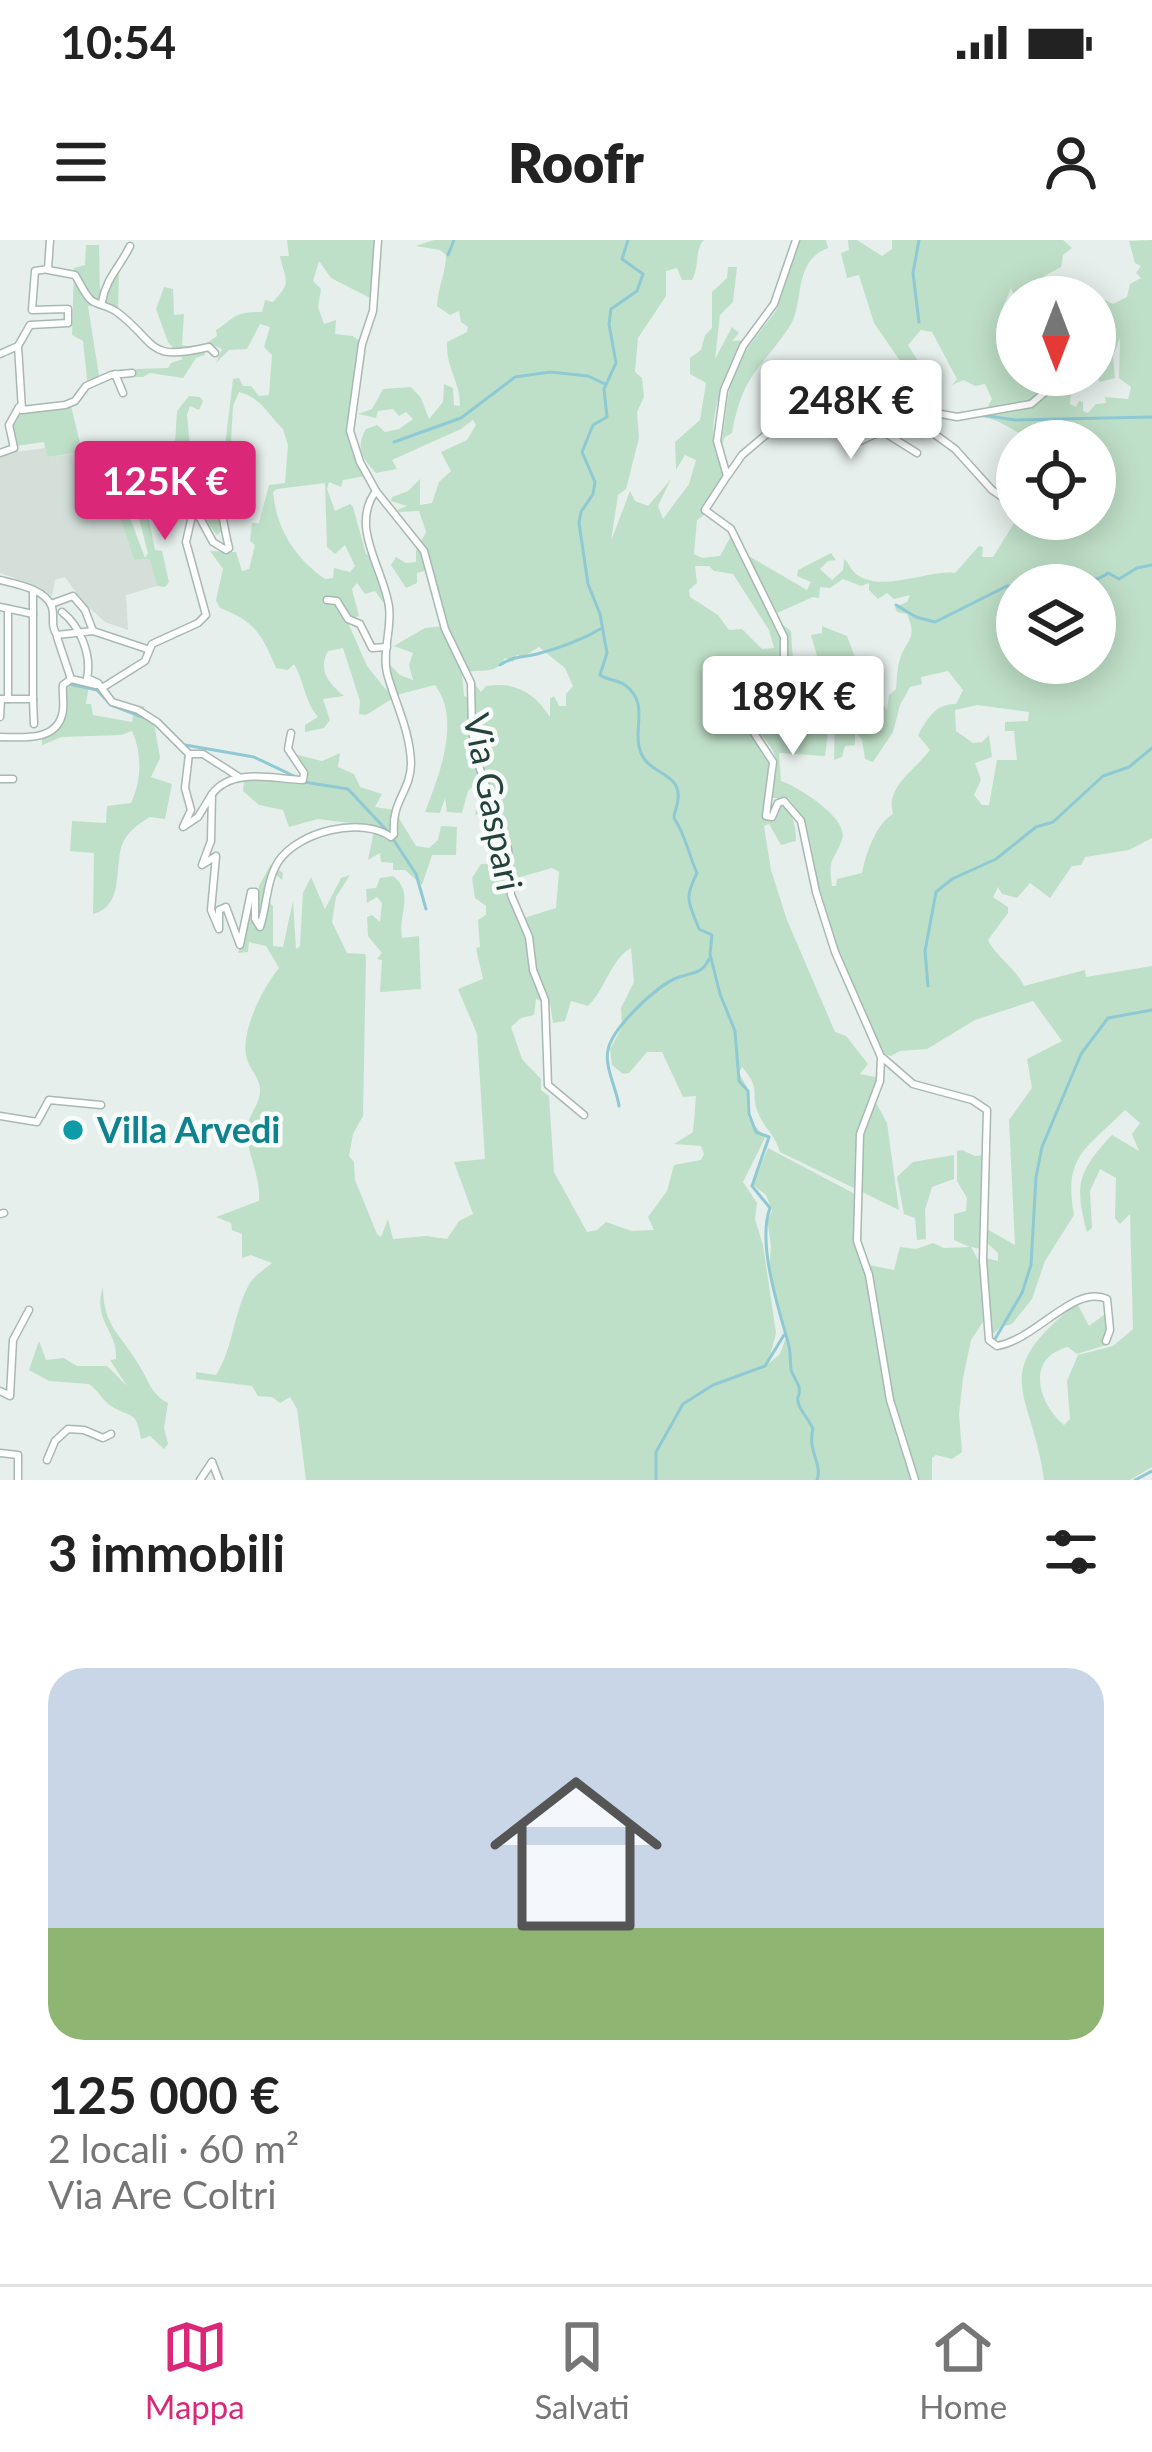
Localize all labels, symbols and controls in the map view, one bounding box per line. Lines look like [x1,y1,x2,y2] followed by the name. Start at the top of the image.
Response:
[60,15,176,69] text: 10:54
[48,129,114,195] icon: menu
[1038,129,1104,195] icon: person
[508,130,644,195] text: Roofr
[996,276,1116,396] north arrow
[996,276,1116,684] map controls
[753,360,949,462] pin: 248K €
[788,376,914,422] text: 248K €
[996,420,1116,540] button: locate
[67,441,263,543] pin: 125K €
[102,457,228,503] text: 125K €
[996,564,1116,684] button: layers
[695,656,891,758] pin: 189K €
[730,672,856,718] text: 189K €
[455,709,533,894] street label: Via Gaspari
[96,1107,280,1151] place label: Villa Arvedi
[60,1117,86,1143] marker: Villa Arvedi
[1038,1519,1104,1585] icon: filters
[48,1522,285,1583] text: 3 immobili
[468,1746,684,1962] icon: home
[48,2064,280,2125] text: 125 000 €
[48,2125,299,2171] text: 2 locali · 60 m²
[48,2171,277,2217] text: Via Are Coltri
[145,2314,245,2426] tab: Mappa
[534,2314,630,2426] tab: Salvati
[919,2314,1007,2426] tab: Home

